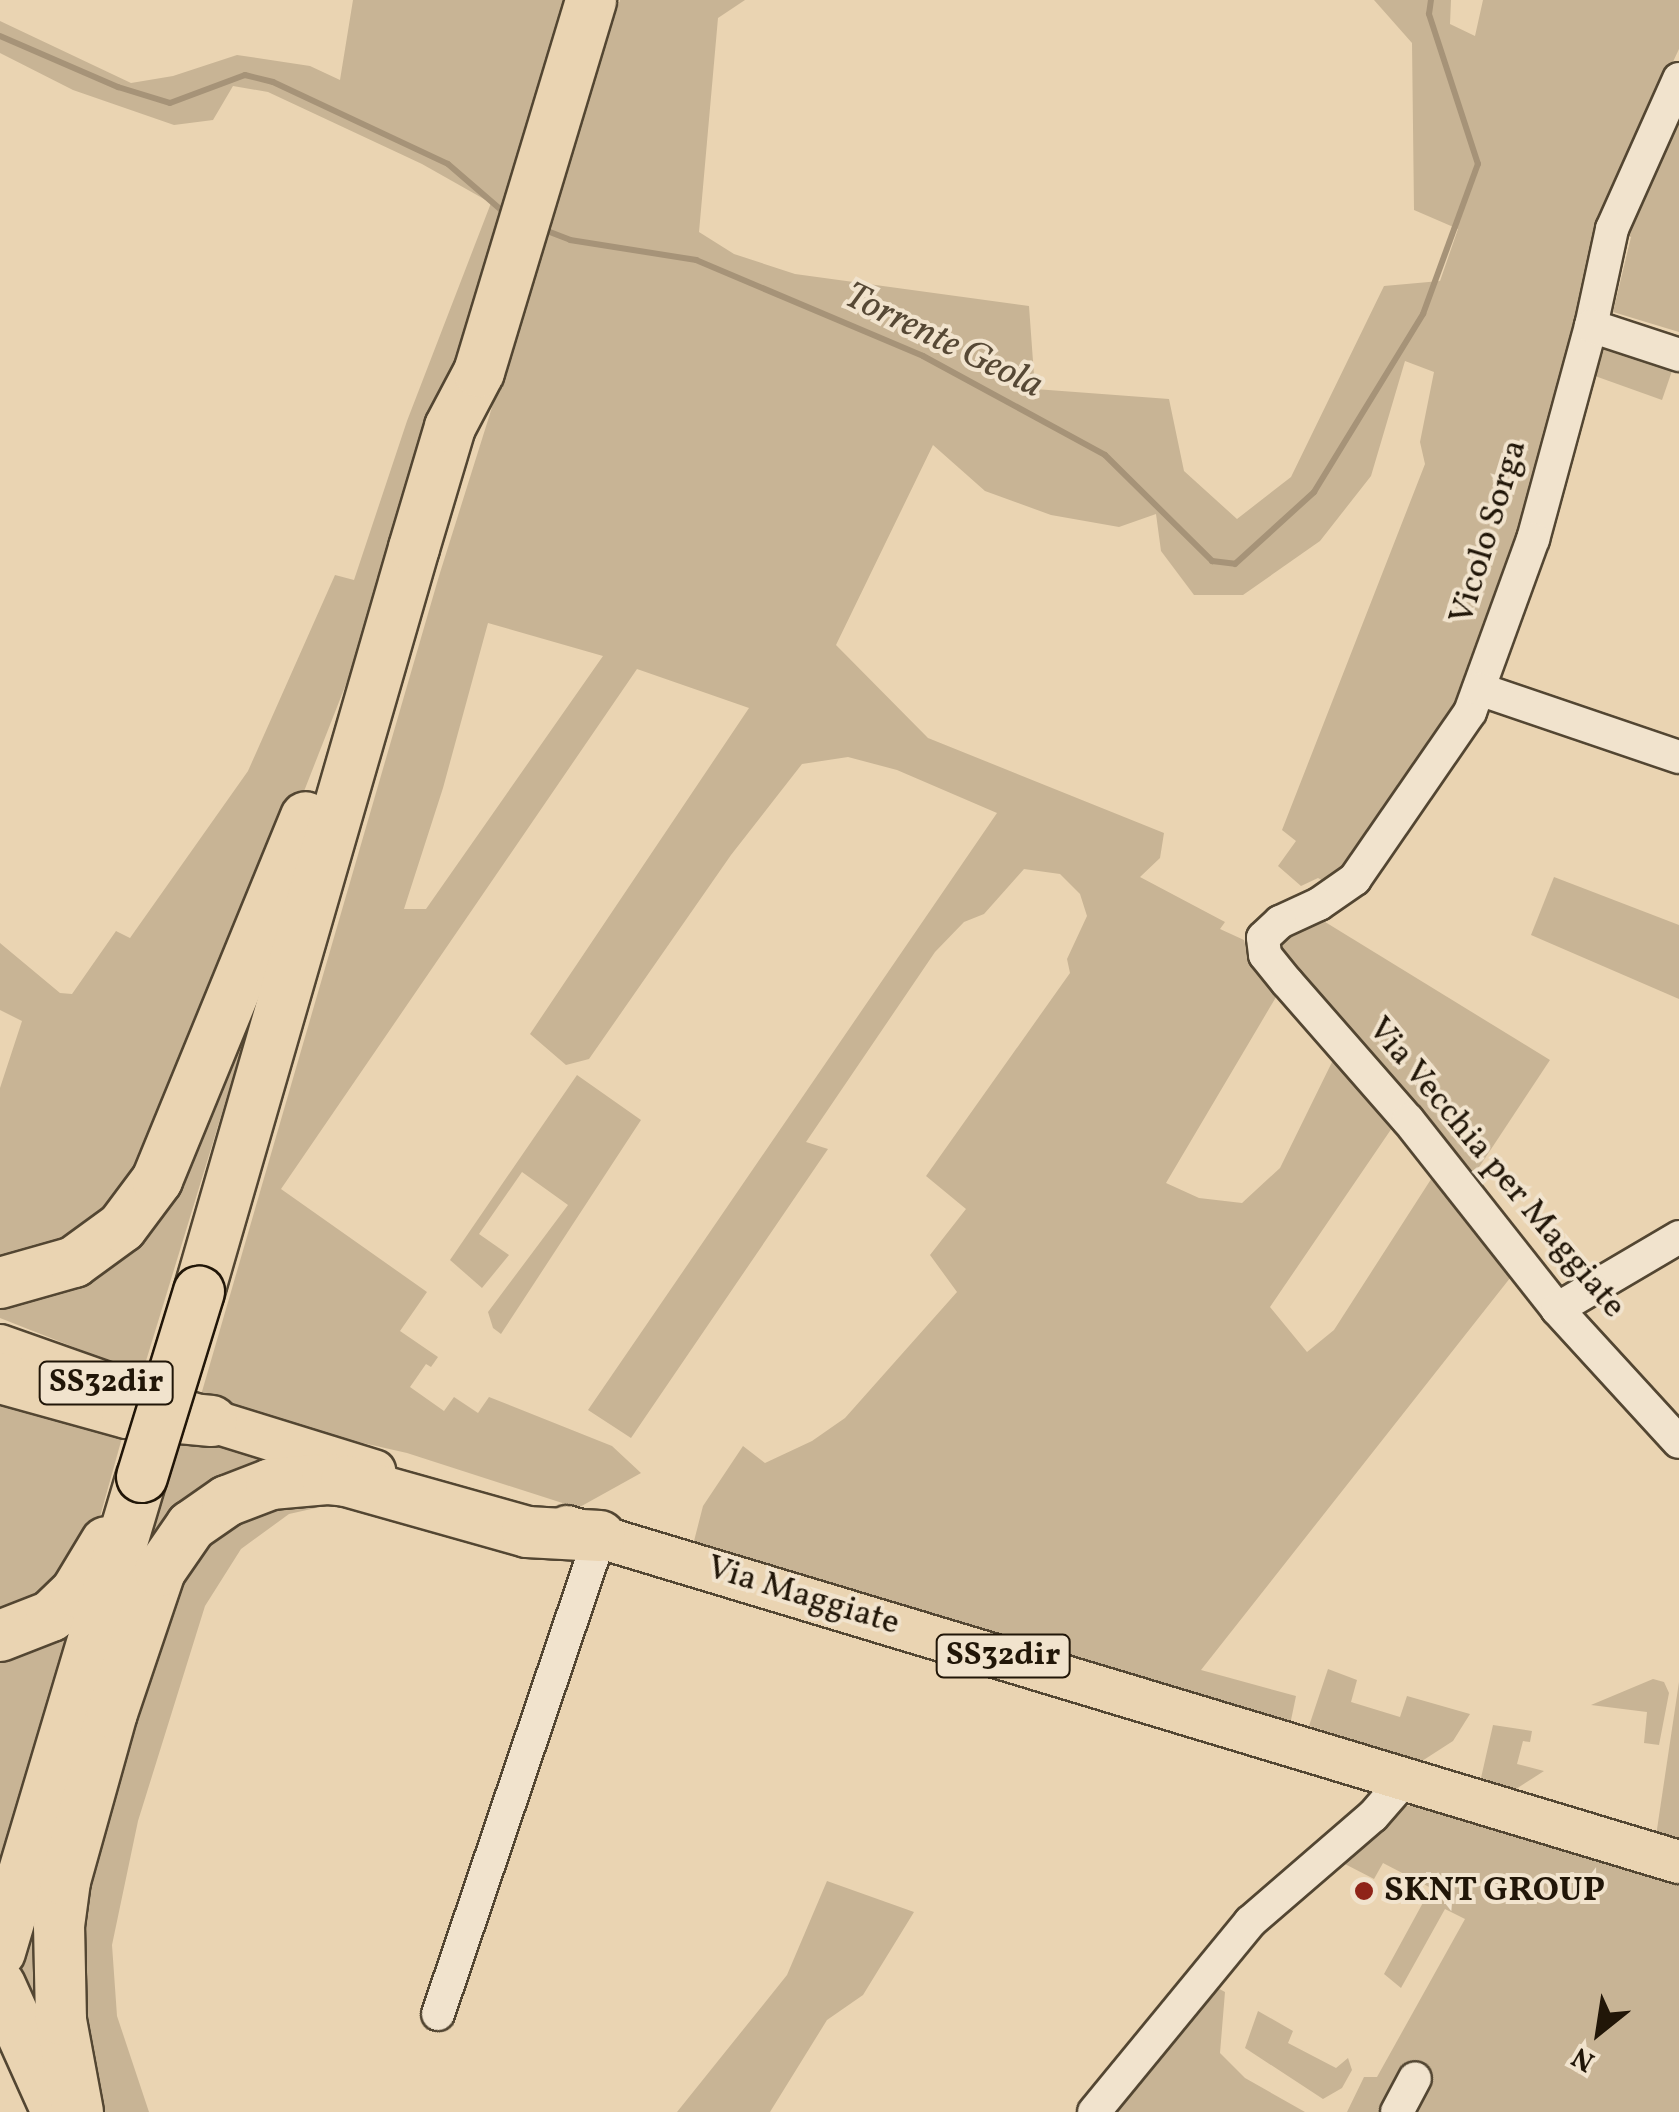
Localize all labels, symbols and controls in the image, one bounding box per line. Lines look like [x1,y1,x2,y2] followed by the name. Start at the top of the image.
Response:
[836,274,1050,410] water label: Torrente Geola
[1441,435,1537,629] street label: Vicolo Sorga
[1358,1009,1634,1327] street label: Via Vecchia per Maggiate
[38,1356,174,1410] road number: SS32dir
[702,1547,904,1645] street label: Via Maggiate
[936,1629,1070,1683] road number: SS32dir
[1384,1870,1606,1912] place label: SKNT GROUP
[1353,1880,1375,1902] marker: SKNT GROUP
[1549,1982,1649,2082] north arrow
[1565,2036,1602,2080] text: N

